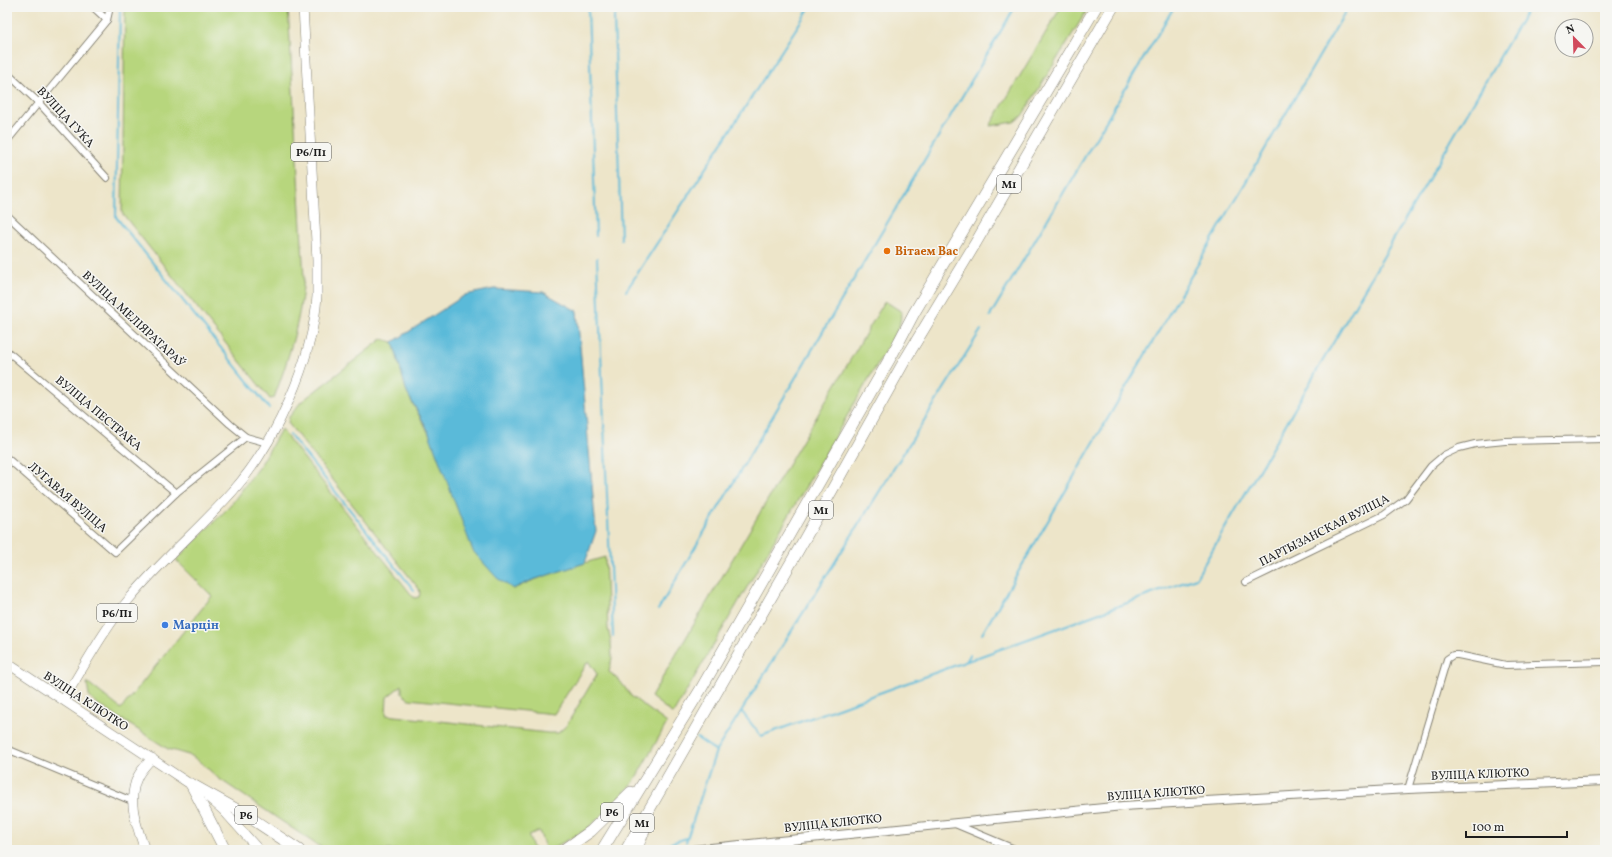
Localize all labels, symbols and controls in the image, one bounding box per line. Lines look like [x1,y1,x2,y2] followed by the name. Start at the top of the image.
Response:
[1554,18,1594,58] north arrow
[1564,22,1577,39] text: N
[33,84,98,152] street label: ВУЛІЦА ГУКА
[291,143,331,161] road number: Р6/П1
[997,175,1021,193] road number: М1
[895,244,959,260] place label: Вітаем Вас
[882,246,892,256] marker: Вітаем Вас
[78,267,189,372] street label: ВУЛІЦА МЕЛІЯРАТАРАЎ
[52,373,146,455] street label: ВУЛІЦА ПЕСТРАКА
[24,459,111,537] street label: ЛУГАВАЯ ВУЛІЦА
[1257,491,1393,571] street label: ПАРТЫЗАНСКАЯ ВУЛІЦА
[809,501,833,519] road number: М1
[97,604,137,622] road number: Р6/П1
[173,618,219,634] place label: Марцін
[160,620,170,630] marker: Марцін
[40,668,131,735] street label: ВУЛІЦА КЛЮТКО
[1431,765,1530,785] street label: ВУЛІЦА КЛЮТКО
[1107,783,1206,805] street label: ВУЛІЦА КЛЮТКО
[601,803,623,821] road number: Р6
[235,806,257,824] road number: Р6
[783,811,883,837] street label: ВУЛІЦА КЛЮТКО
[1466,813,1567,839] scale bar
[630,814,654,832] road number: М1
[1472,820,1505,836] text: 100 m

